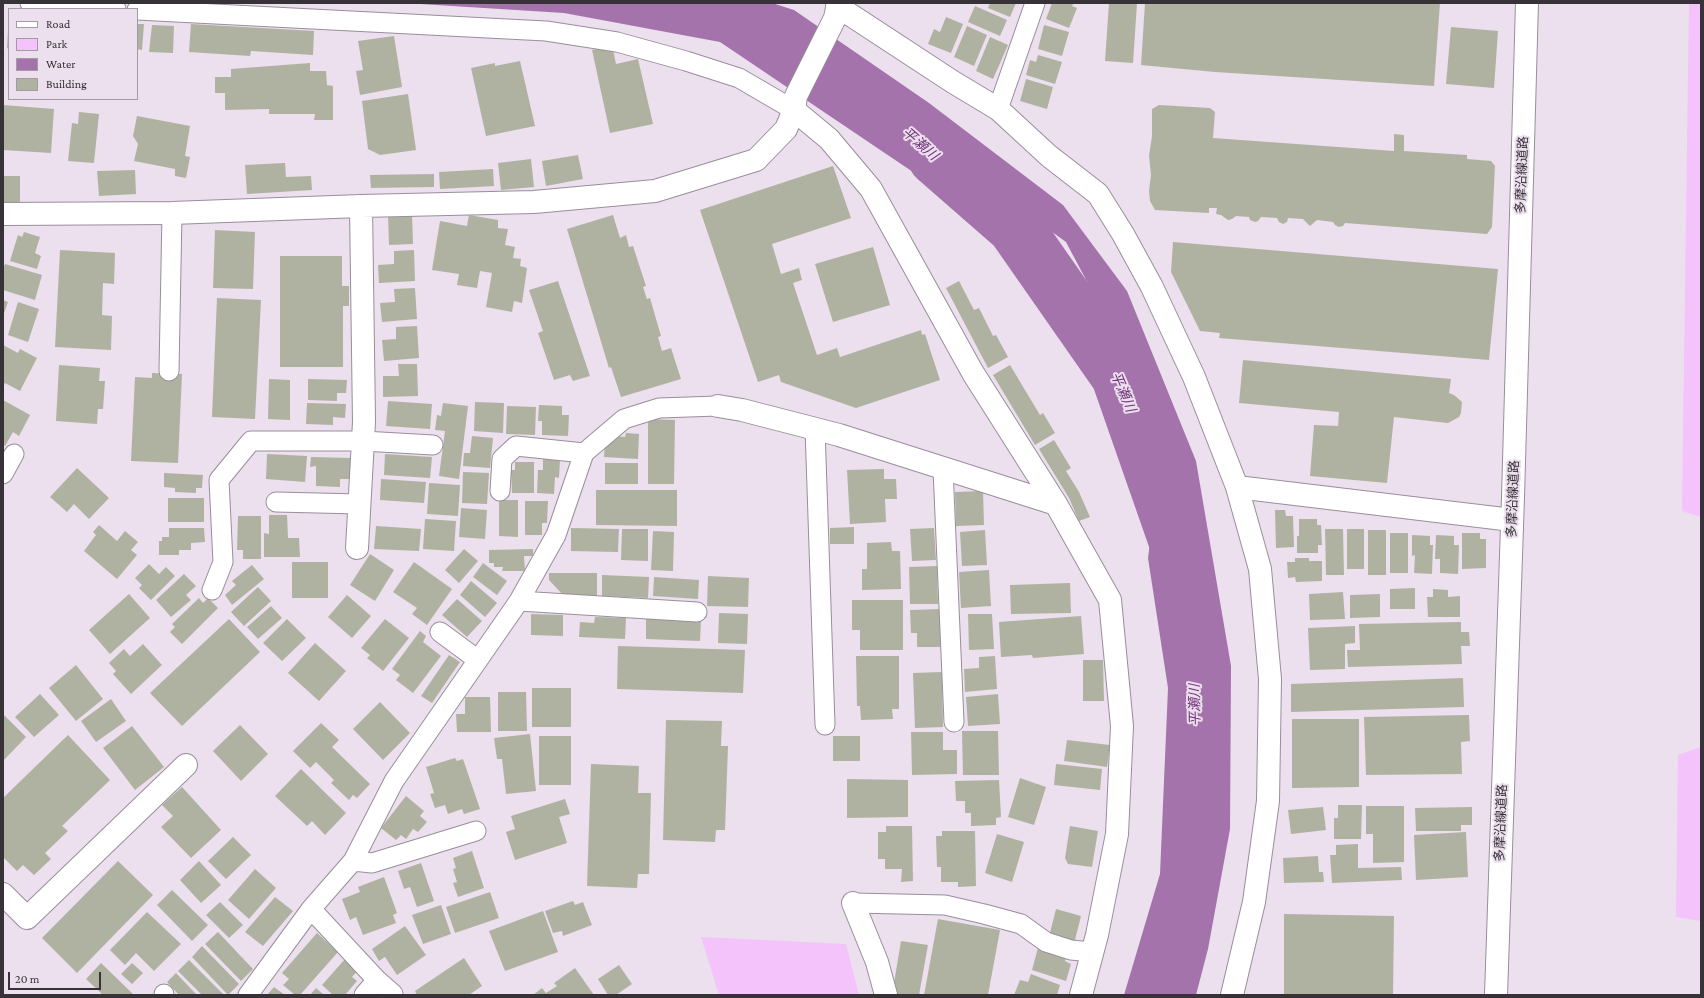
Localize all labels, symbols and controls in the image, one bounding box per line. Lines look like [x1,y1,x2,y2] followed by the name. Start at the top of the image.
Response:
[8,8,138,100] legend
[46,17,70,31] text: Road
[46,37,67,51] text: Park
[46,57,75,71] text: Water
[46,77,87,91] text: Building
[899,124,941,164] water label: 平瀬川
[1513,136,1531,214] street label: 多摩沿線道路
[1107,369,1139,415] water label: 平瀬川
[1504,460,1522,538] street label: 多摩沿線道路
[1186,684,1204,726] water label: 平瀬川
[1492,784,1510,862] street label: 多摩沿線道路
[10,964,103,990] scale bar
[15,972,39,986] text: 20 m

